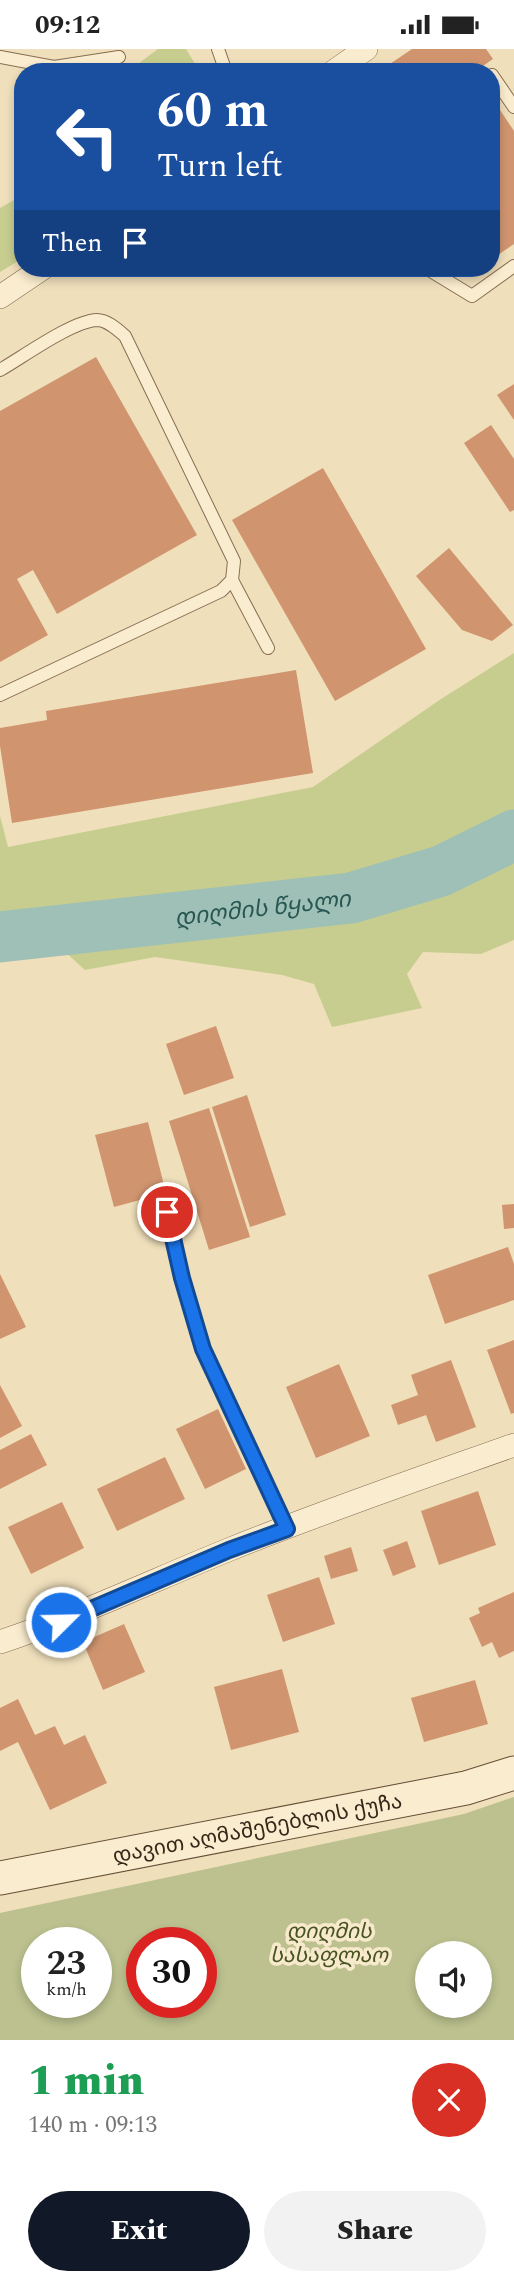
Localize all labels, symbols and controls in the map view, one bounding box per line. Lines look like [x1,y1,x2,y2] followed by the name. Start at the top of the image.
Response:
[35,5,100,45] text: 09:12
[157,74,268,149] text: 60 m
[42,91,133,182] icon: left
[157,142,283,191] text: Turn left
[42,223,102,263] text: Then
[116,224,154,262] icon: arrive
[173,882,353,937] water label: დიღმის წყალი
[137,1182,197,1242] pin
[148,1193,186,1231] icon: arrive
[24,1585,98,1659] position arrow
[110,1786,405,1873] street label: დავით აღმაშენებლის ქუჩა
[270,1916,389,1972] park label: დიღმის სასაფლაო
[126,1927,217,2018] speed limit sign: 30
[47,1937,86,1990] text: 23
[415,1941,492,2018] map controls
[415,1941,492,2018] button: sound
[46,1976,87,2003] text: km/h
[28,2050,144,2113] text: 1 min
[412,2063,486,2137] button: close
[28,2108,157,2143] text: 140 m · 09:13
[28,2191,250,2271] button: Exit
[264,2191,486,2271] button: Share

